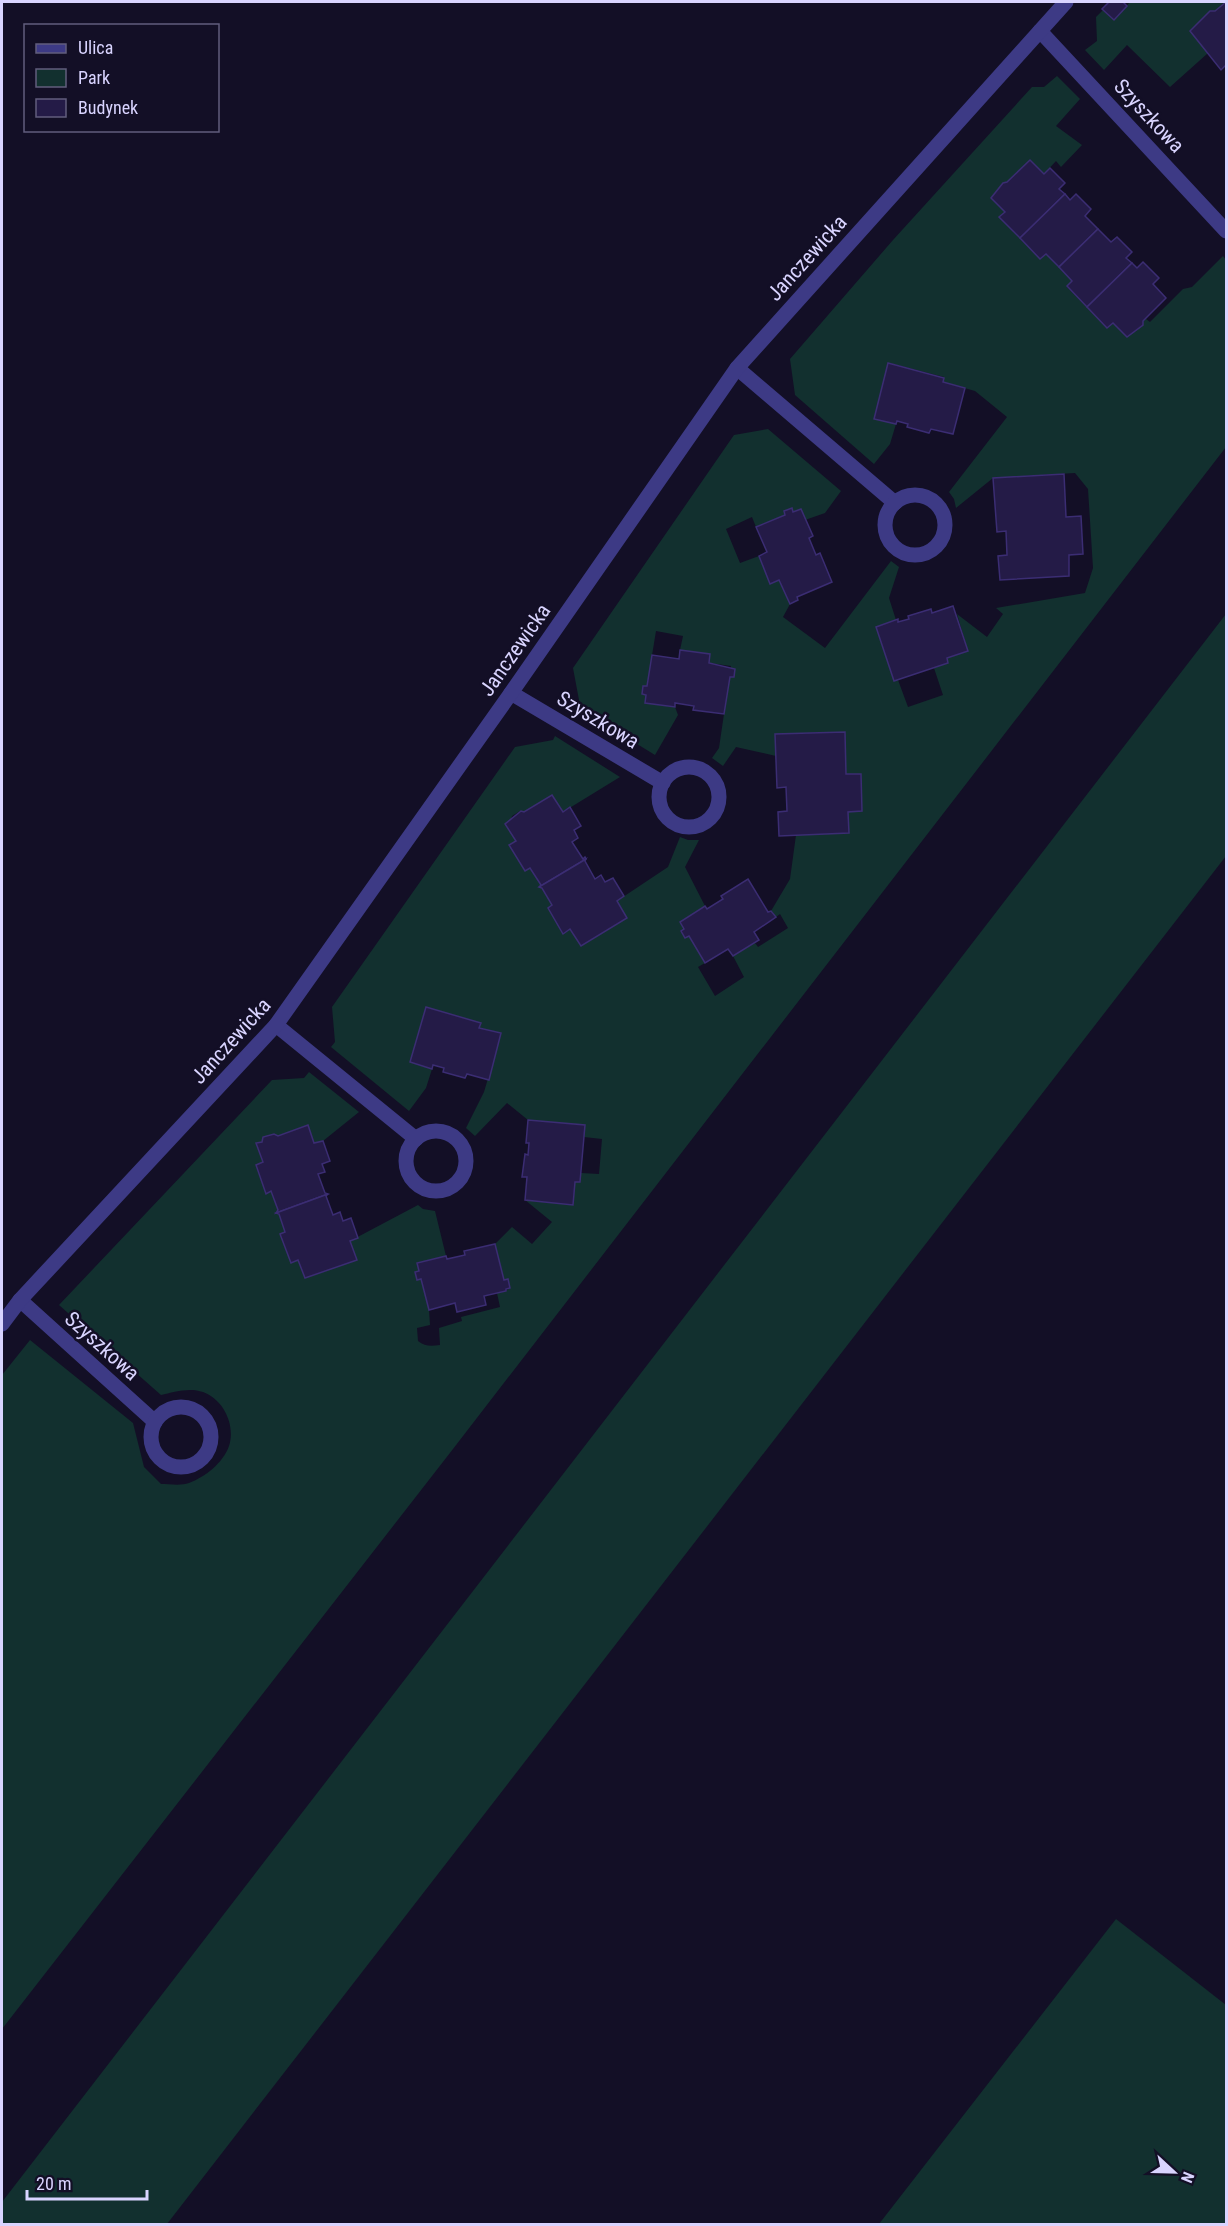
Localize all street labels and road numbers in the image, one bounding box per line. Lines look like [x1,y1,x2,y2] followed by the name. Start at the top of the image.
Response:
[1109,74,1189,158] street label: Szyszkowa
[762,210,852,306] street label: Janczewicka
[475,599,555,701] street label: Janczewicka
[553,686,643,754] street label: Szyszkowa
[186,993,276,1089] street label: Janczewicka
[60,1307,144,1385] street label: Szyszkowa

